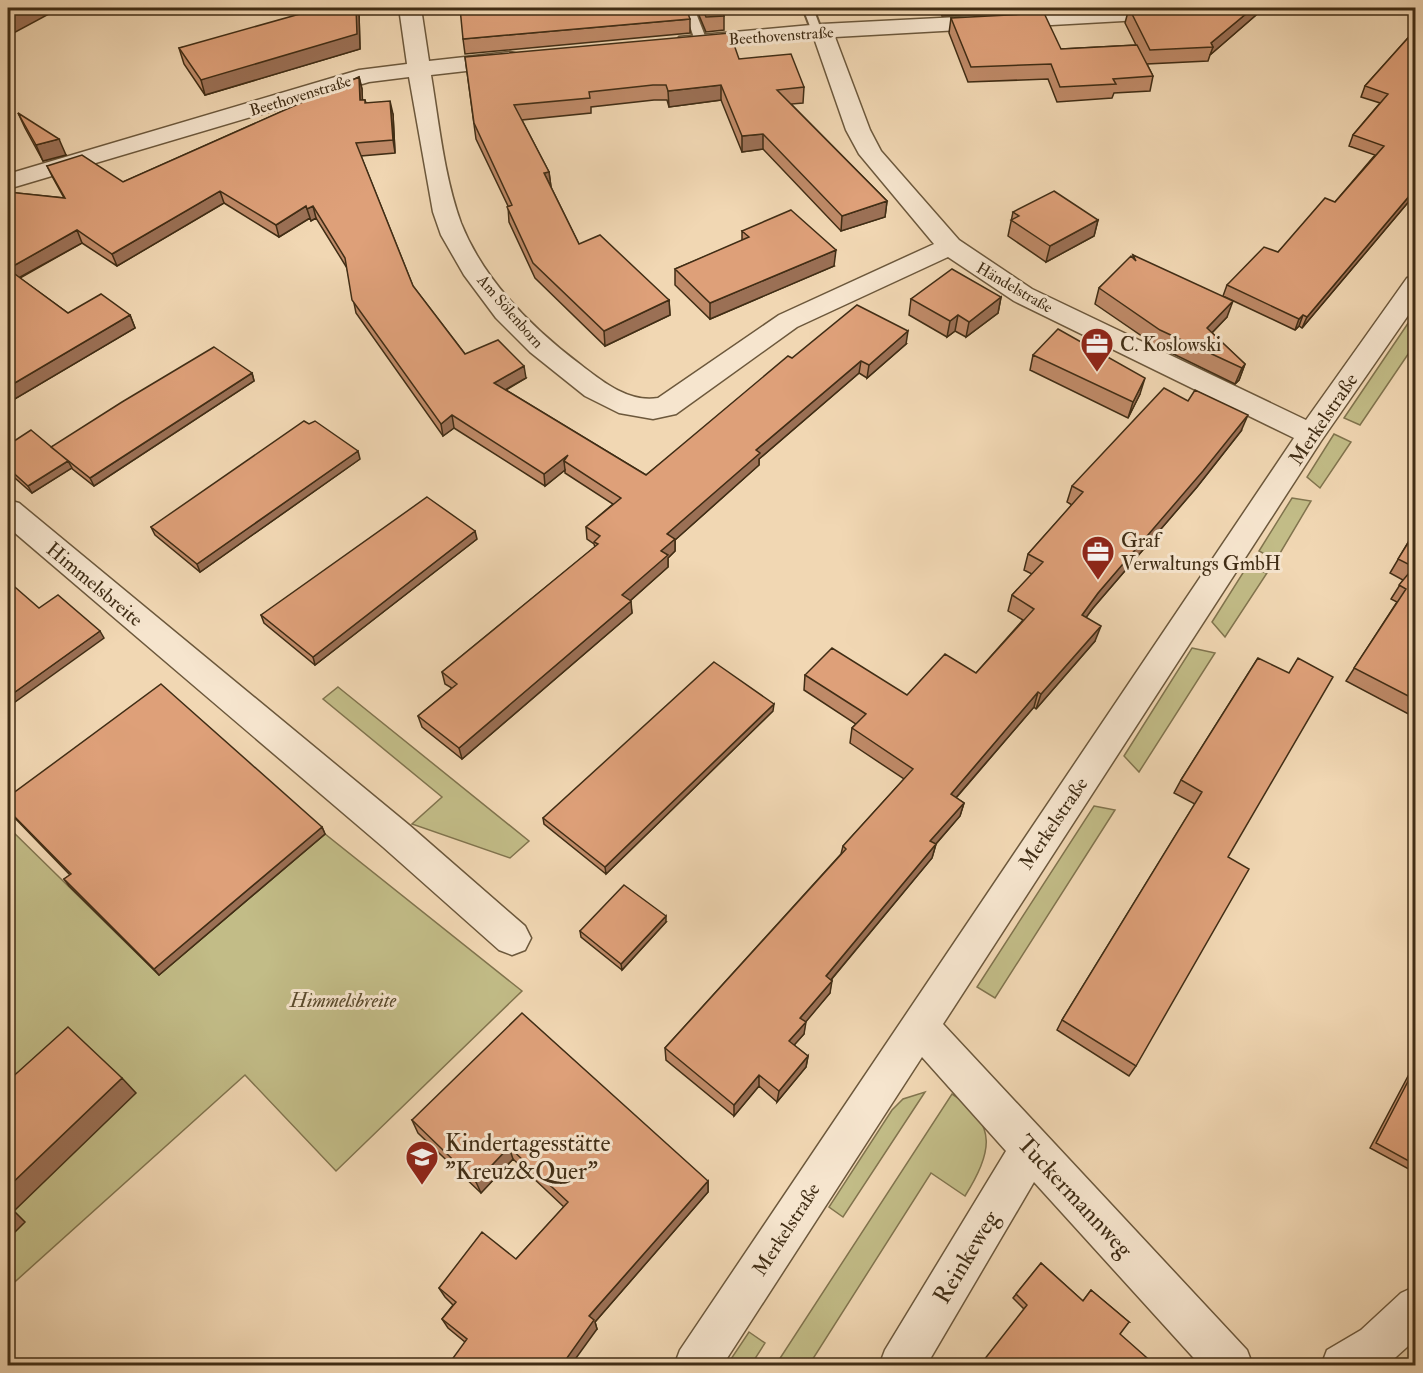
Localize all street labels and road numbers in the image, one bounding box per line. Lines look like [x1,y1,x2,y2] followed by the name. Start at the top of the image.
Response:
[728,22,835,50] street label: Beethovenstraße
[247,71,354,121] street label: Beethovenstraße
[973,258,1057,318] street label: Händelstraße
[472,270,548,353] street label: Am Sölenborn
[1284,368,1363,470] street label: Merkelstraße
[41,537,148,632] street label: Himmelsbreite
[1014,772,1093,874] street label: Merkelstraße
[1010,1128,1140,1265] street label: Tuckermannweg
[747,1178,826,1280] street label: Merkelstraße
[927,1204,1007,1310] street label: Reinkeweg

